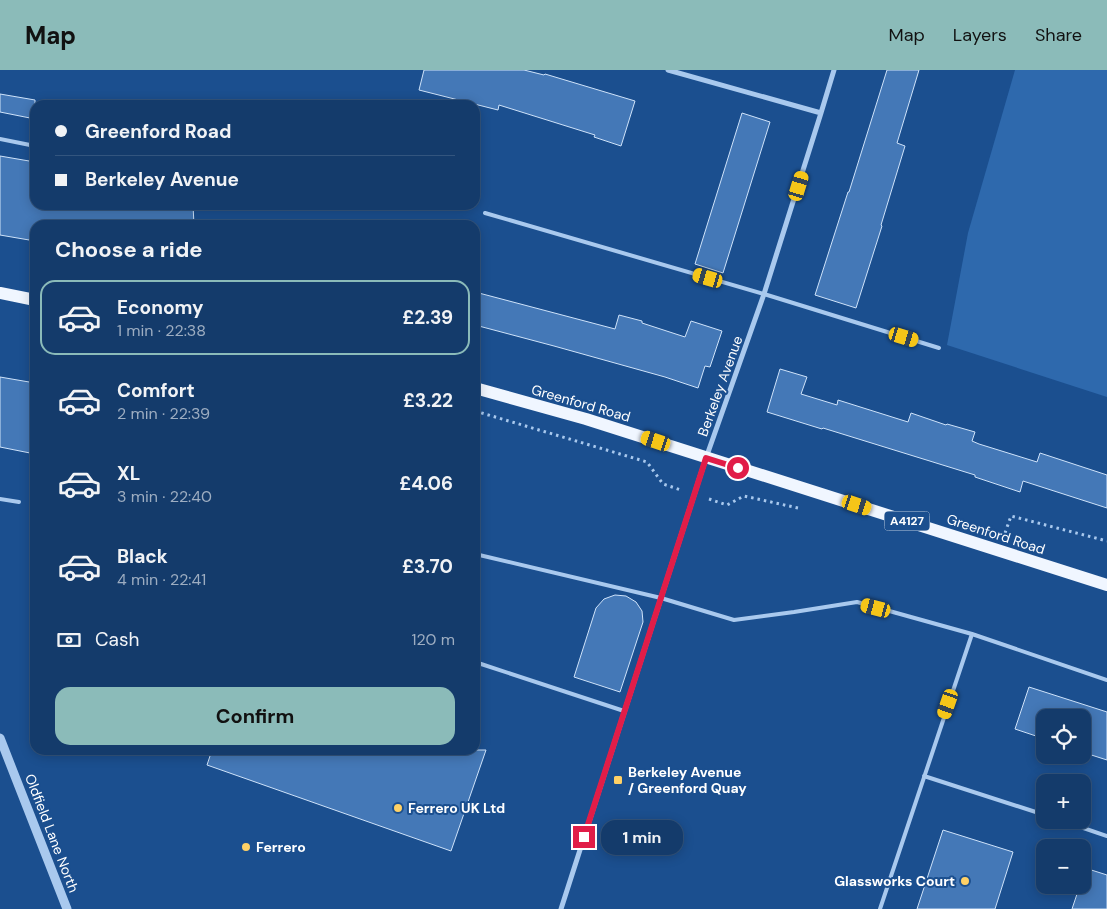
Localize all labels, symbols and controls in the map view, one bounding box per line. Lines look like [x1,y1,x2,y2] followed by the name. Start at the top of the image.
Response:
[25,20,76,51] text: Map
[889,23,925,47] text: Map
[953,23,1007,47] text: Layers
[1035,23,1082,47] text: Share
[85,119,231,144] text: Greenford Road
[85,167,239,192] text: Berkeley Avenue
[787,169,810,203] car
[55,235,203,264] text: Choose a ride
[691,267,724,289] car
[57,295,102,340] icon: car
[117,295,204,320] text: Economy
[402,305,453,330] text: £2.39
[117,320,206,341] text: 1 min · 22:38
[887,325,920,349] car
[693,333,747,439] street label: Berkeley Avenue
[57,378,102,423] icon: car
[117,378,195,403] text: Comfort
[529,380,633,426] street label: Greenford Road
[403,388,453,413] text: £3.22
[117,403,210,424] text: 2 min · 22:39
[639,429,672,453] car
[727,457,749,479] route start
[57,461,102,506] icon: car
[117,461,140,486] text: XL
[399,471,453,496] text: £4.06
[117,486,212,507] text: 3 min · 22:40
[840,493,873,517] car
[945,510,1047,558] street label: Greenford Road
[884,512,930,531] road number: A4127
[57,544,102,589] icon: car
[117,544,168,569] text: Black
[402,554,453,579] text: £3.70
[117,569,206,590] text: 4 min · 22:41
[859,597,892,619] car
[55,626,83,654] icon: cash
[95,627,139,652] text: Cash
[411,629,455,650] text: 120 m
[55,687,455,745] button: Confirm
[936,687,959,721] car
[1036,709,1091,894] map controls
[1036,709,1091,764] button: locate
[628,763,747,797] place label: Berkeley Avenue / Greenford Quay
[21,771,83,895] street label: Oldfield Lane North
[612,774,624,786] marker: Berkeley Avenue / Greenford Quay
[1036,774,1091,829] button: +
[408,799,505,817] place label: Ferrero UK Ltd
[392,802,404,814] marker: Ferrero UK Ltd
[602,820,684,854] callout: 1 min
[573,826,595,848] route end
[623,827,661,848] text: 1 min
[256,838,306,856] place label: Ferrero
[1036,839,1091,894] button: −
[240,841,252,853] marker: Ferrero
[834,872,955,890] place label: Glassworks Court
[959,875,971,887] marker: Glassworks Court

